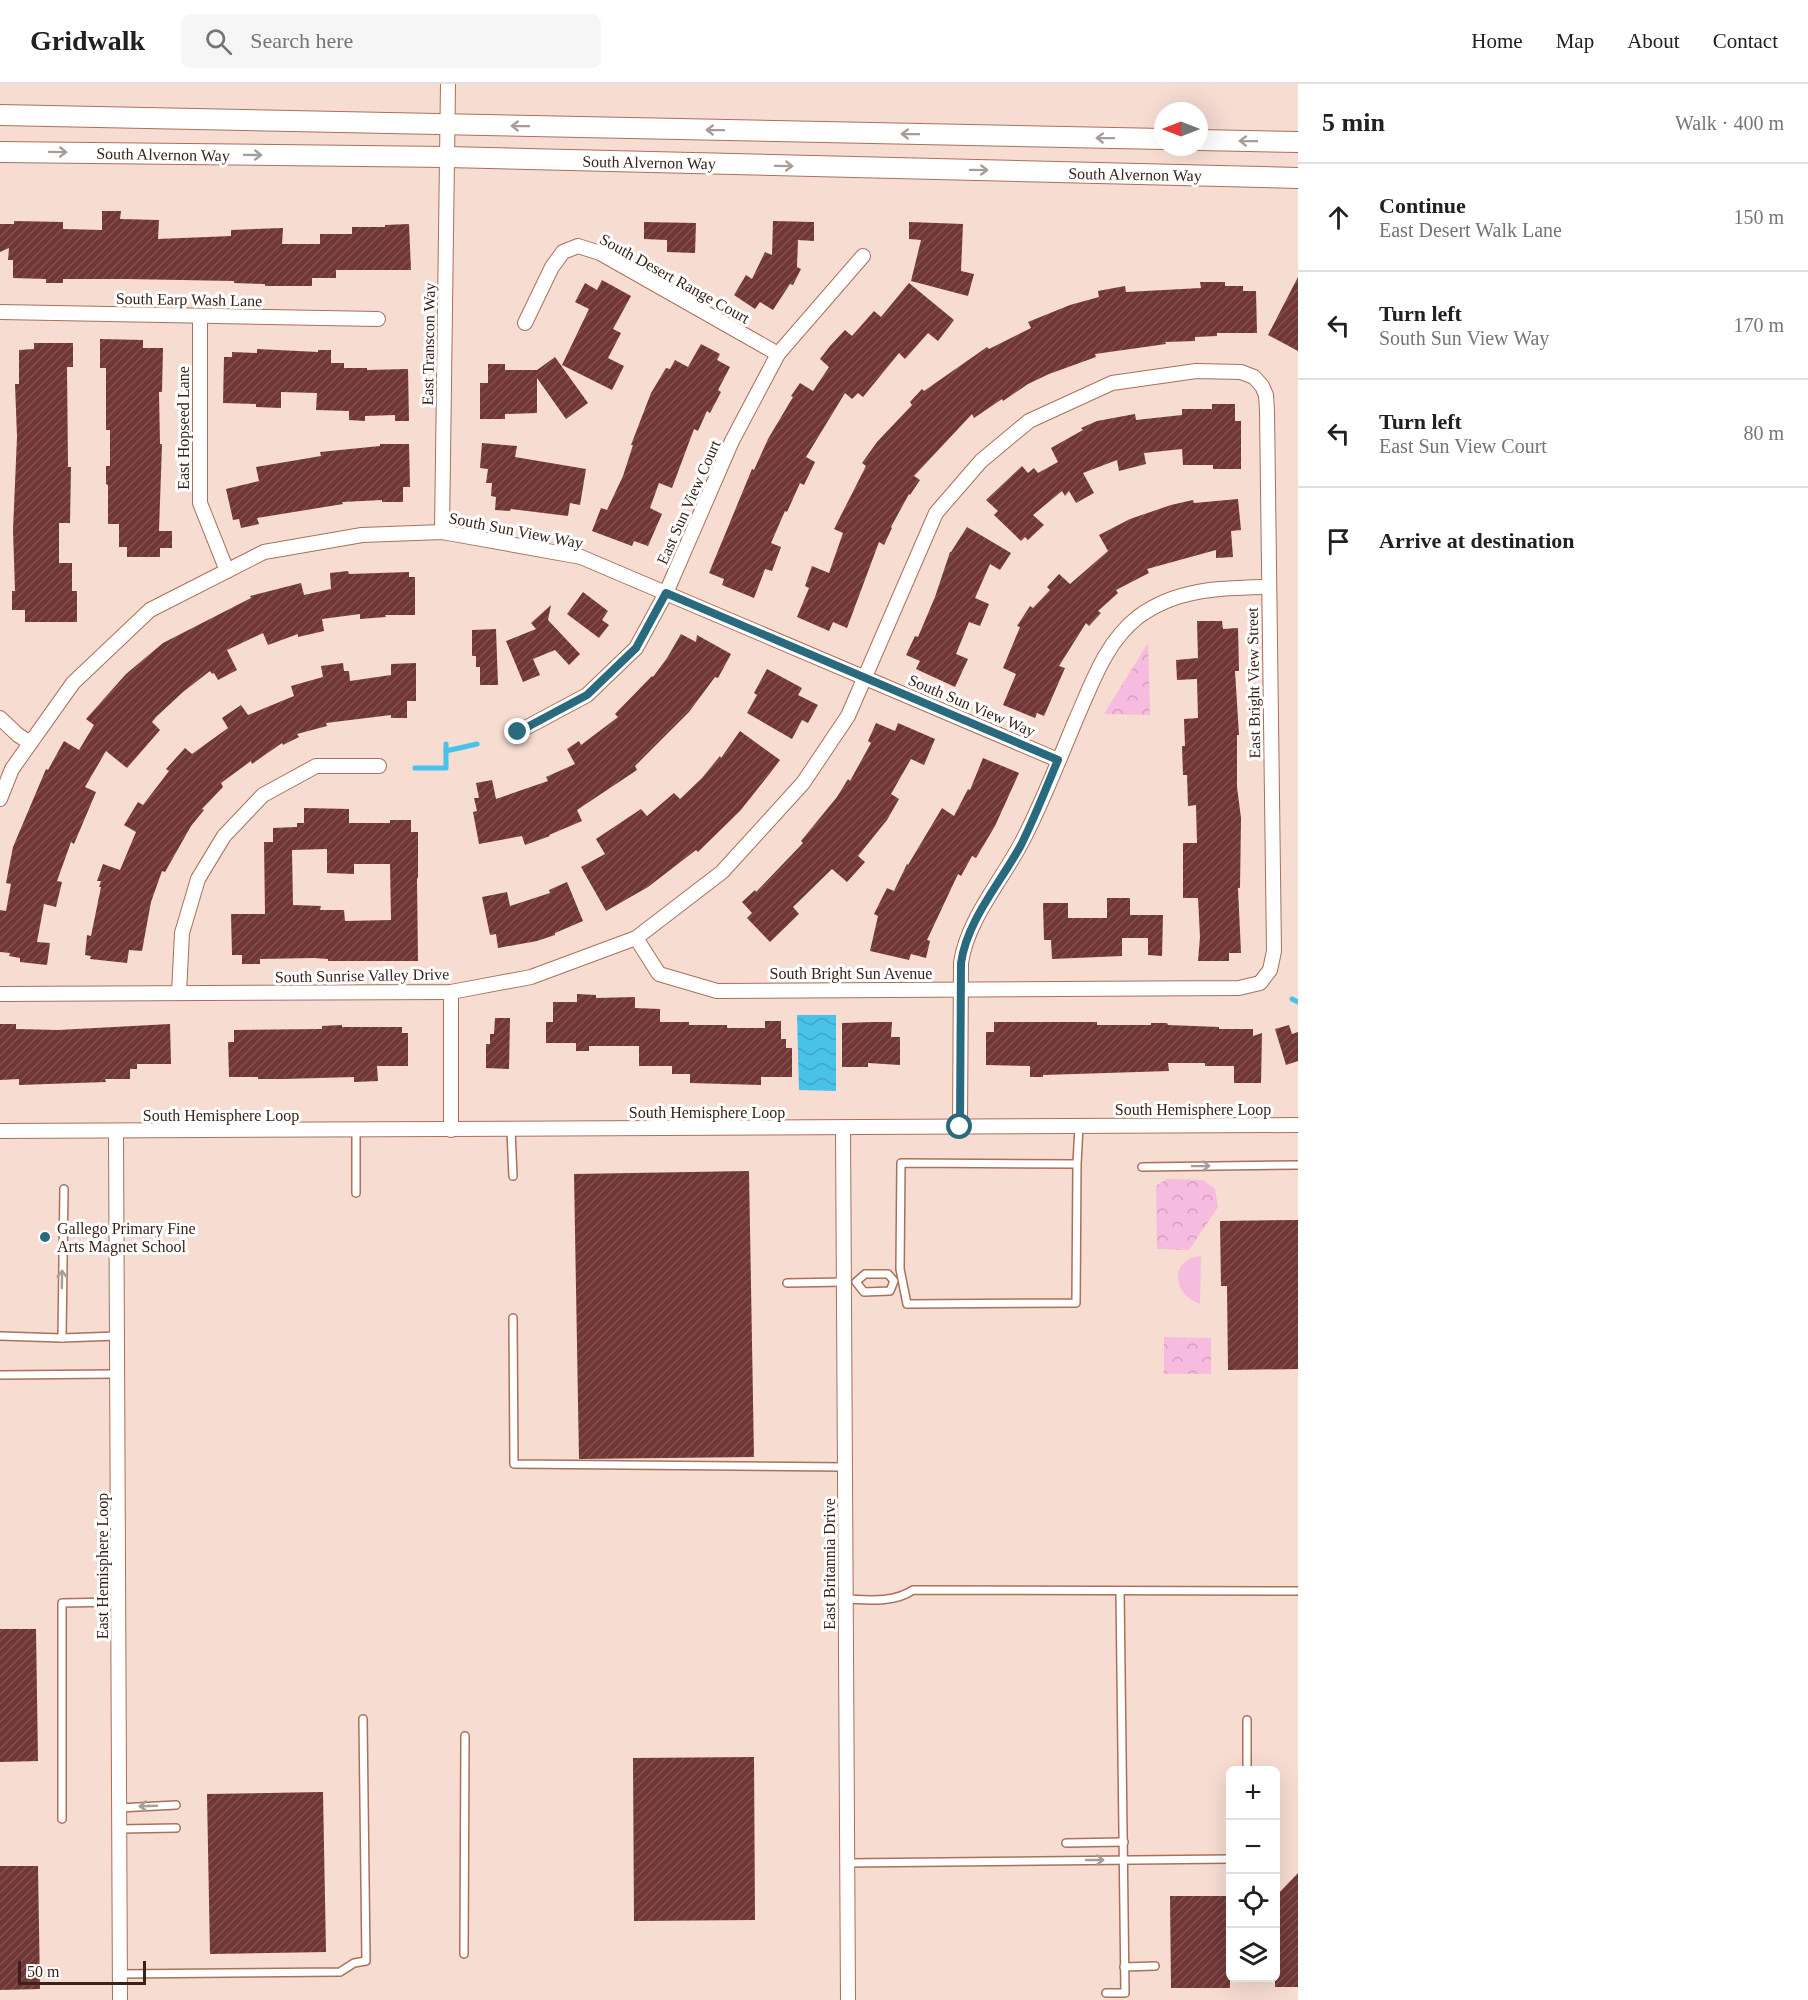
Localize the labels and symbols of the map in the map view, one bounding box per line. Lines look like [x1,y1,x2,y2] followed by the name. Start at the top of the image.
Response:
[1154,102,1208,156] north arrow
[510,120,530,132] one-way arrow
[705,124,725,136] one-way arrow
[900,128,920,140] one-way arrow
[1095,132,1115,144] one-way arrow
[1239,135,1259,147] one-way arrow
[96,145,230,165] street label: South Alvernon Way
[48,147,68,158] one-way arrow
[243,149,263,161] one-way arrow
[582,153,716,173] street label: South Alvernon Way
[774,160,794,171] one-way arrow
[969,165,989,176] one-way arrow
[1068,165,1202,185] street label: South Alvernon Way
[596,230,753,328] street label: South Desert Range Court
[419,282,439,406] street label: East Transcon Way
[116,290,262,310] street label: South Earp Wash Lane
[175,366,193,490] street label: East Hopseed Lane
[653,437,724,567] street label: East Sun View Court
[447,509,584,553] street label: South Sun View Way
[1244,607,1264,759] street label: East Bright View Street
[905,671,1038,741] street label: South Sun View Way
[504,718,530,744] route end
[275,965,449,987] street label: South Sunrise Valley Drive
[770,965,932,983] street label: South Bright Sun Avenue
[1115,1101,1271,1119] street label: South Hemisphere Loop
[629,1104,785,1122] street label: South Hemisphere Loop
[143,1107,299,1125] street label: South Hemisphere Loop
[946,1113,972,1139] route start
[1190,1161,1210,1172] one-way arrow
[57,1220,196,1256] place label: Gallego Primary Fine Arts Magnet School
[38,1230,52,1244] marker: Gallego Primary Fine Arts Magnet School
[57,1270,68,1290] one-way arrow
[94,1493,112,1639] street label: East Hemisphere Loop
[821,1498,838,1630] street label: East Britannia Drive
[138,1801,158,1812] one-way arrow
[1084,1854,1104,1866] one-way arrow
[18,1958,146,1986] scale bar

